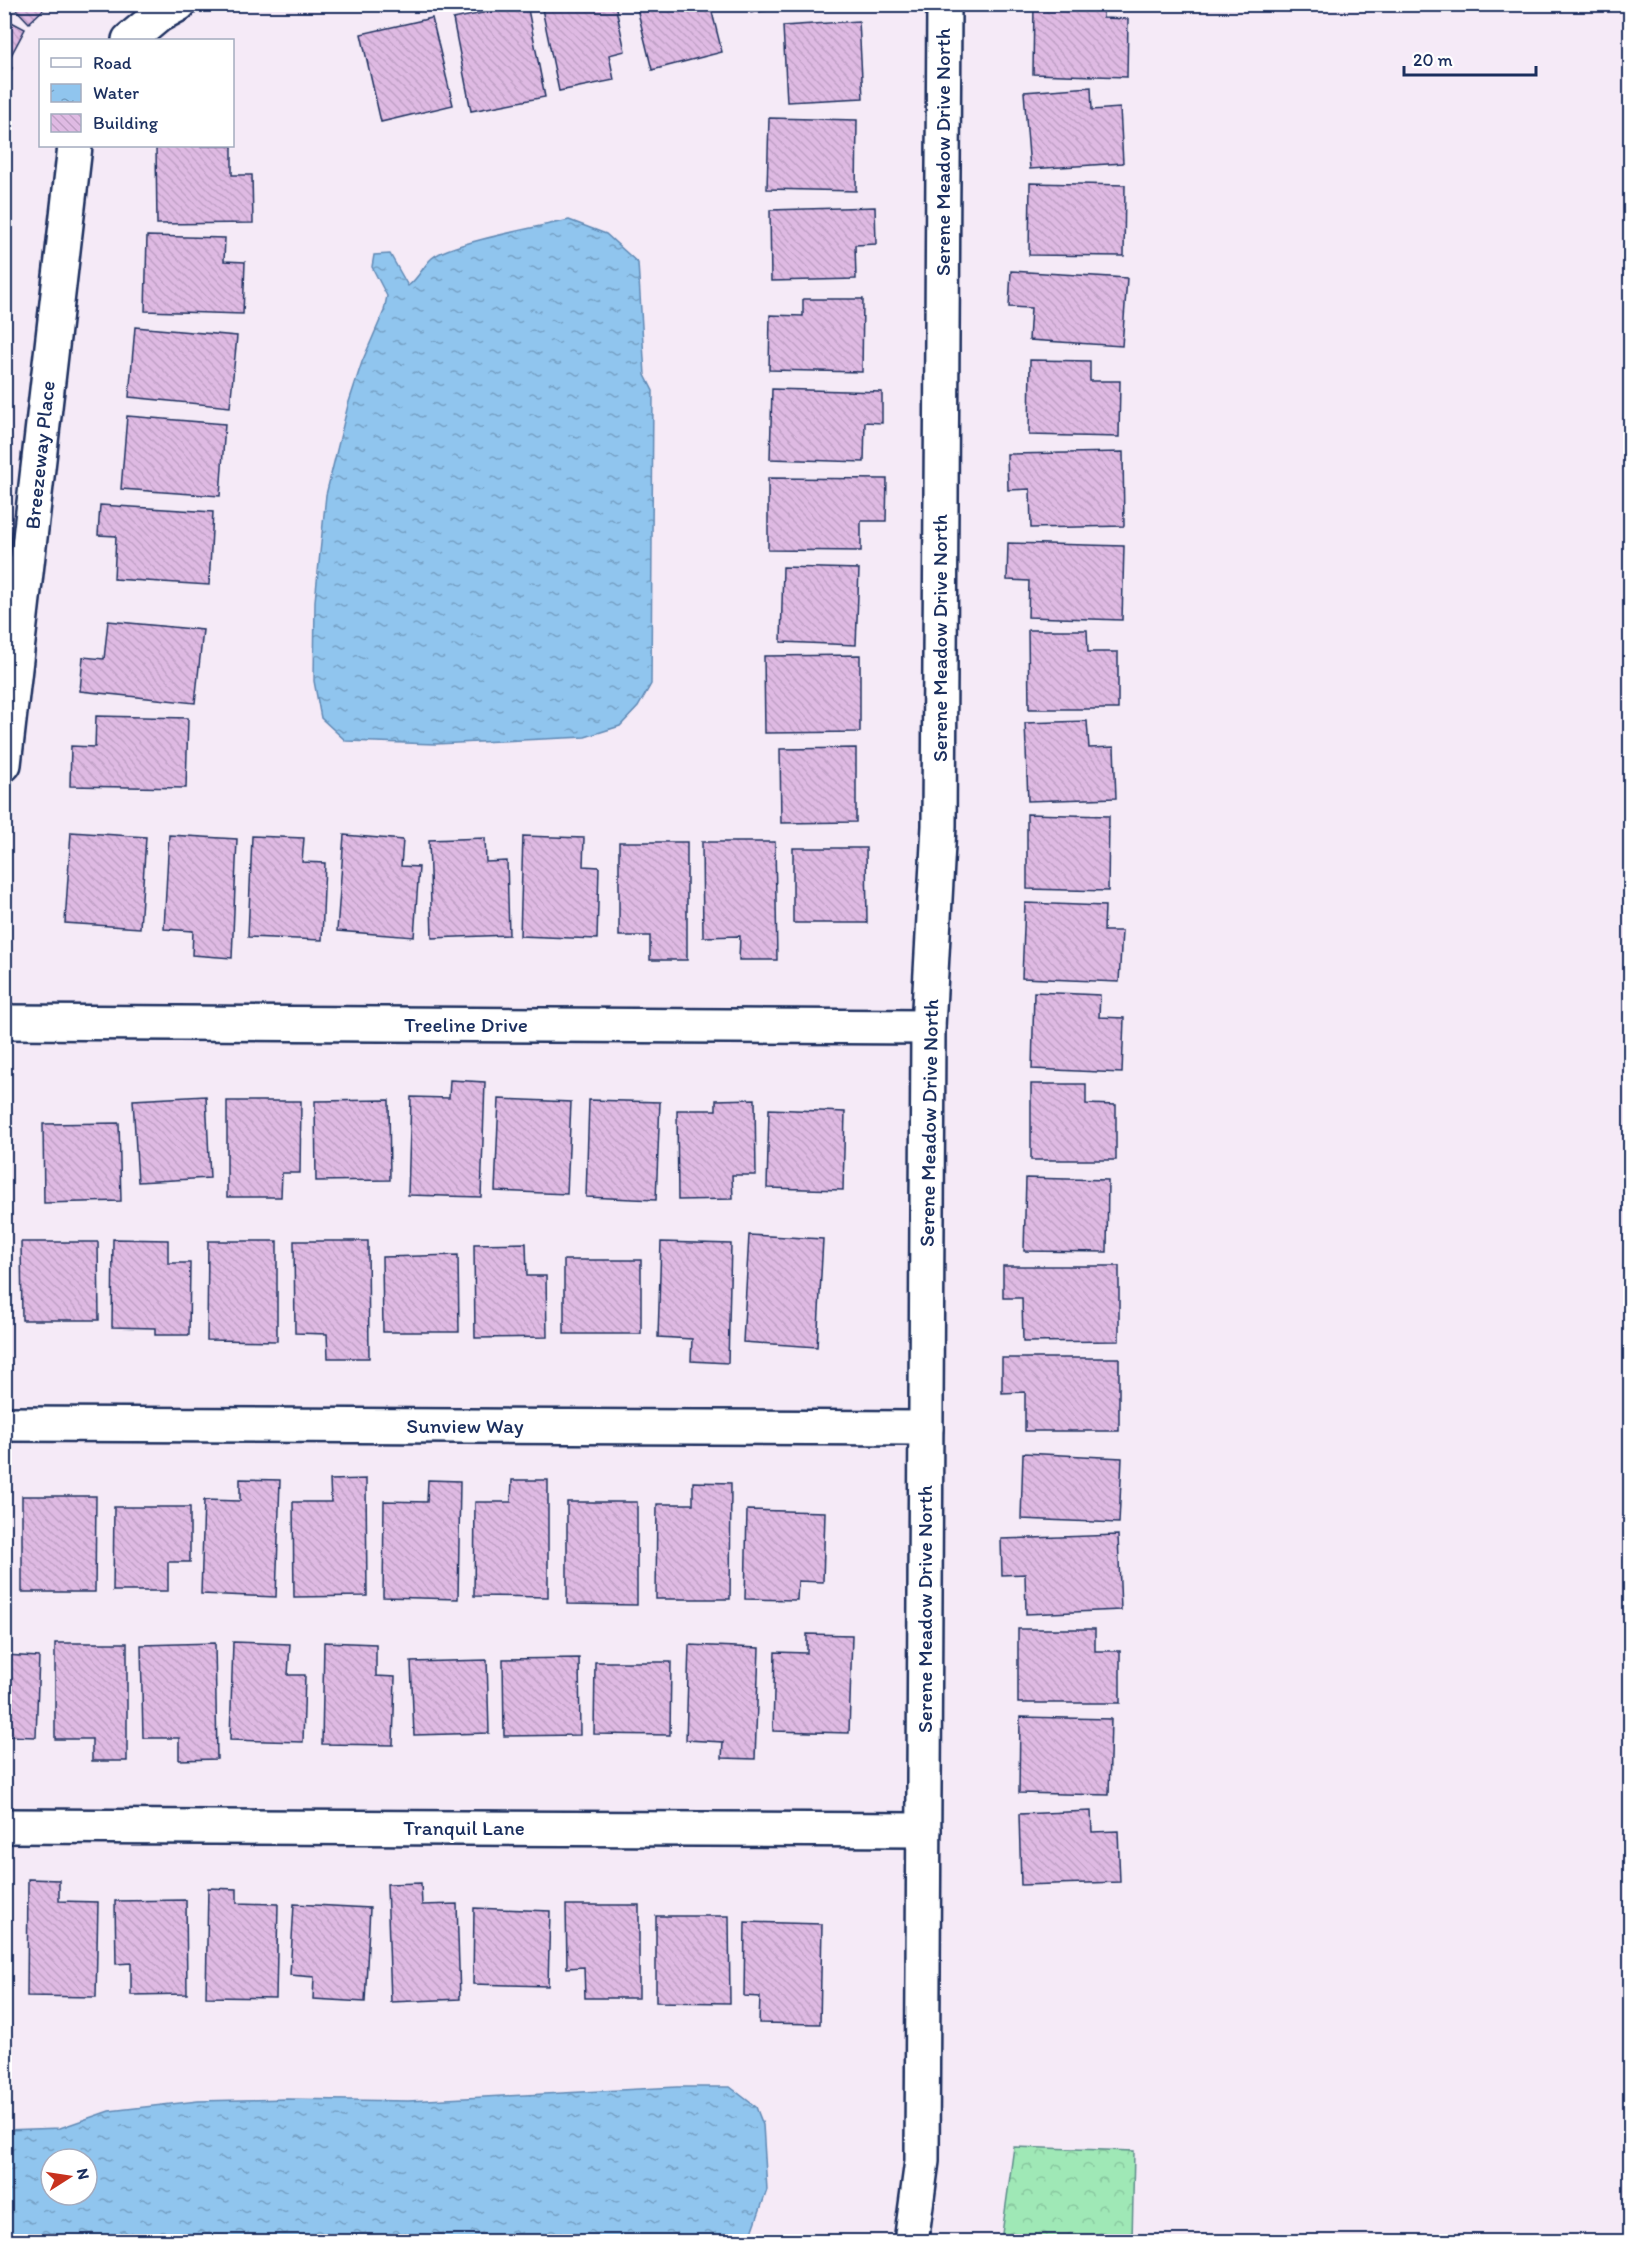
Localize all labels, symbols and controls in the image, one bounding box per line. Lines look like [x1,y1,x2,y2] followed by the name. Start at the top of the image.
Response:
[930,28,955,276] street label: Serene Meadow Drive North
[39,39,234,147] legend
[1404,39,1536,77] scale bar
[1413,49,1453,71] text: 20 m
[93,52,132,74] text: Road
[93,82,139,104] text: Water
[93,112,159,134] text: Building
[19,379,60,531] street label: Breezeway Place
[927,514,952,762] street label: Serene Meadow Drive North
[914,999,943,1247] street label: Serene Meadow Drive North
[404,1012,528,1037] street label: Treeline Drive
[406,1413,524,1438] street label: Sunview Way
[912,1485,937,1733] street label: Serene Meadow Drive North
[403,1815,525,1840] street label: Tranquil Lane
[39,2147,99,2207] north arrow
[73,2167,94,2181] text: N

